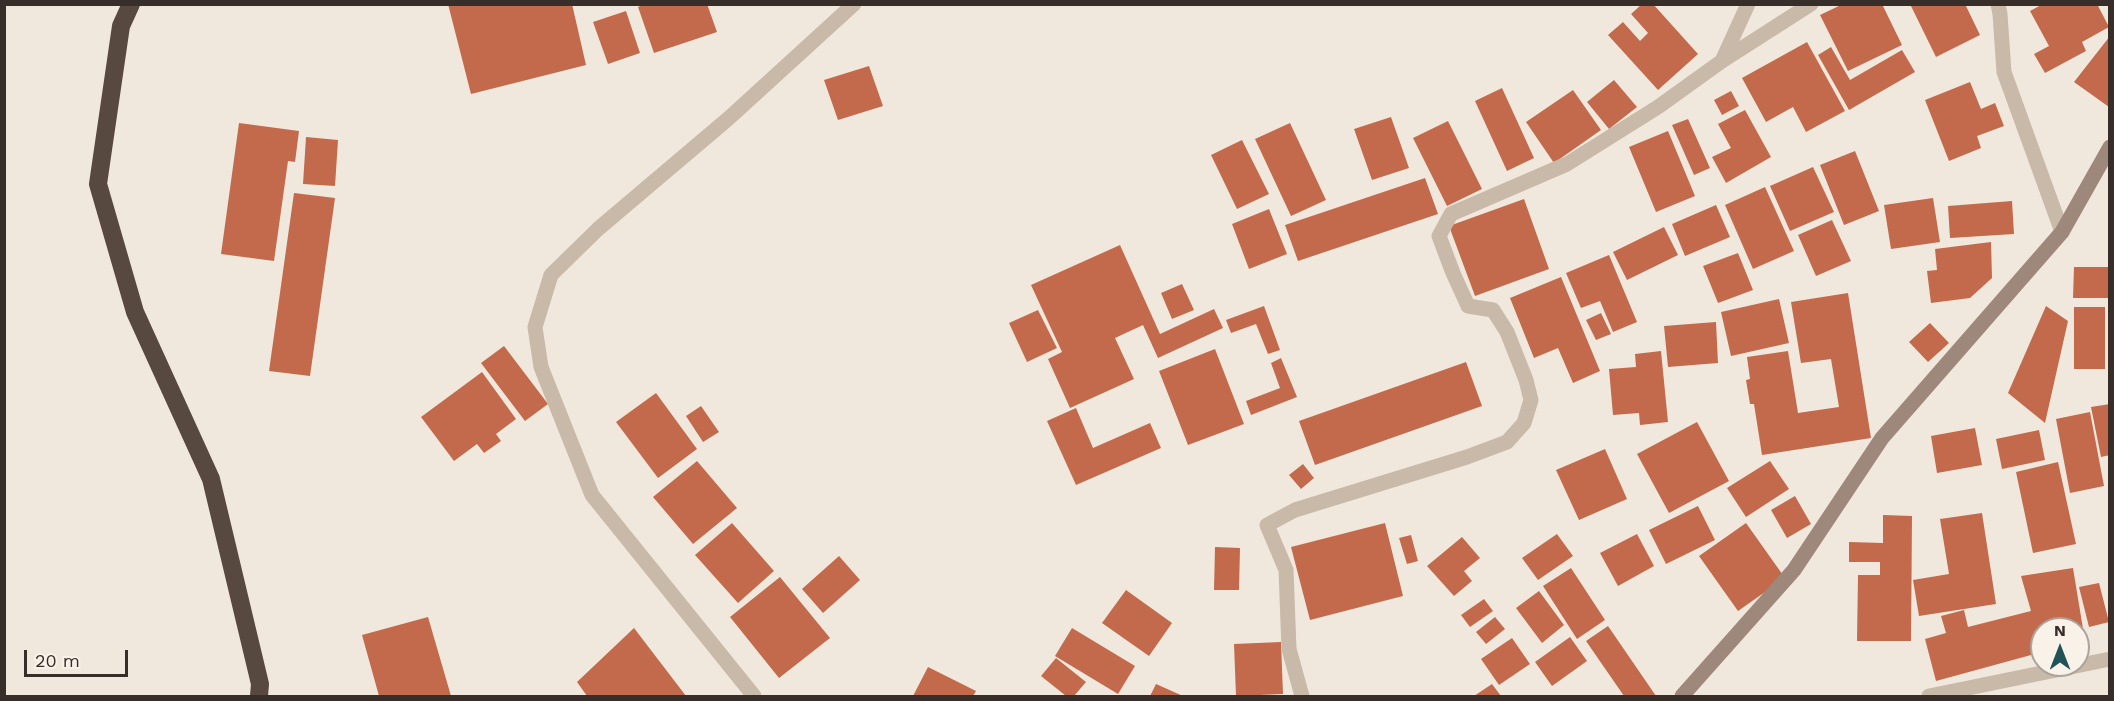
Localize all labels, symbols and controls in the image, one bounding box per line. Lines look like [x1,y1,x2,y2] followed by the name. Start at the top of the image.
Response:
[2030,617,2090,677] north arrow
[2054,621,2066,640] text: N
[27,638,130,676] scale bar
[35,650,80,671] text: 20 m

